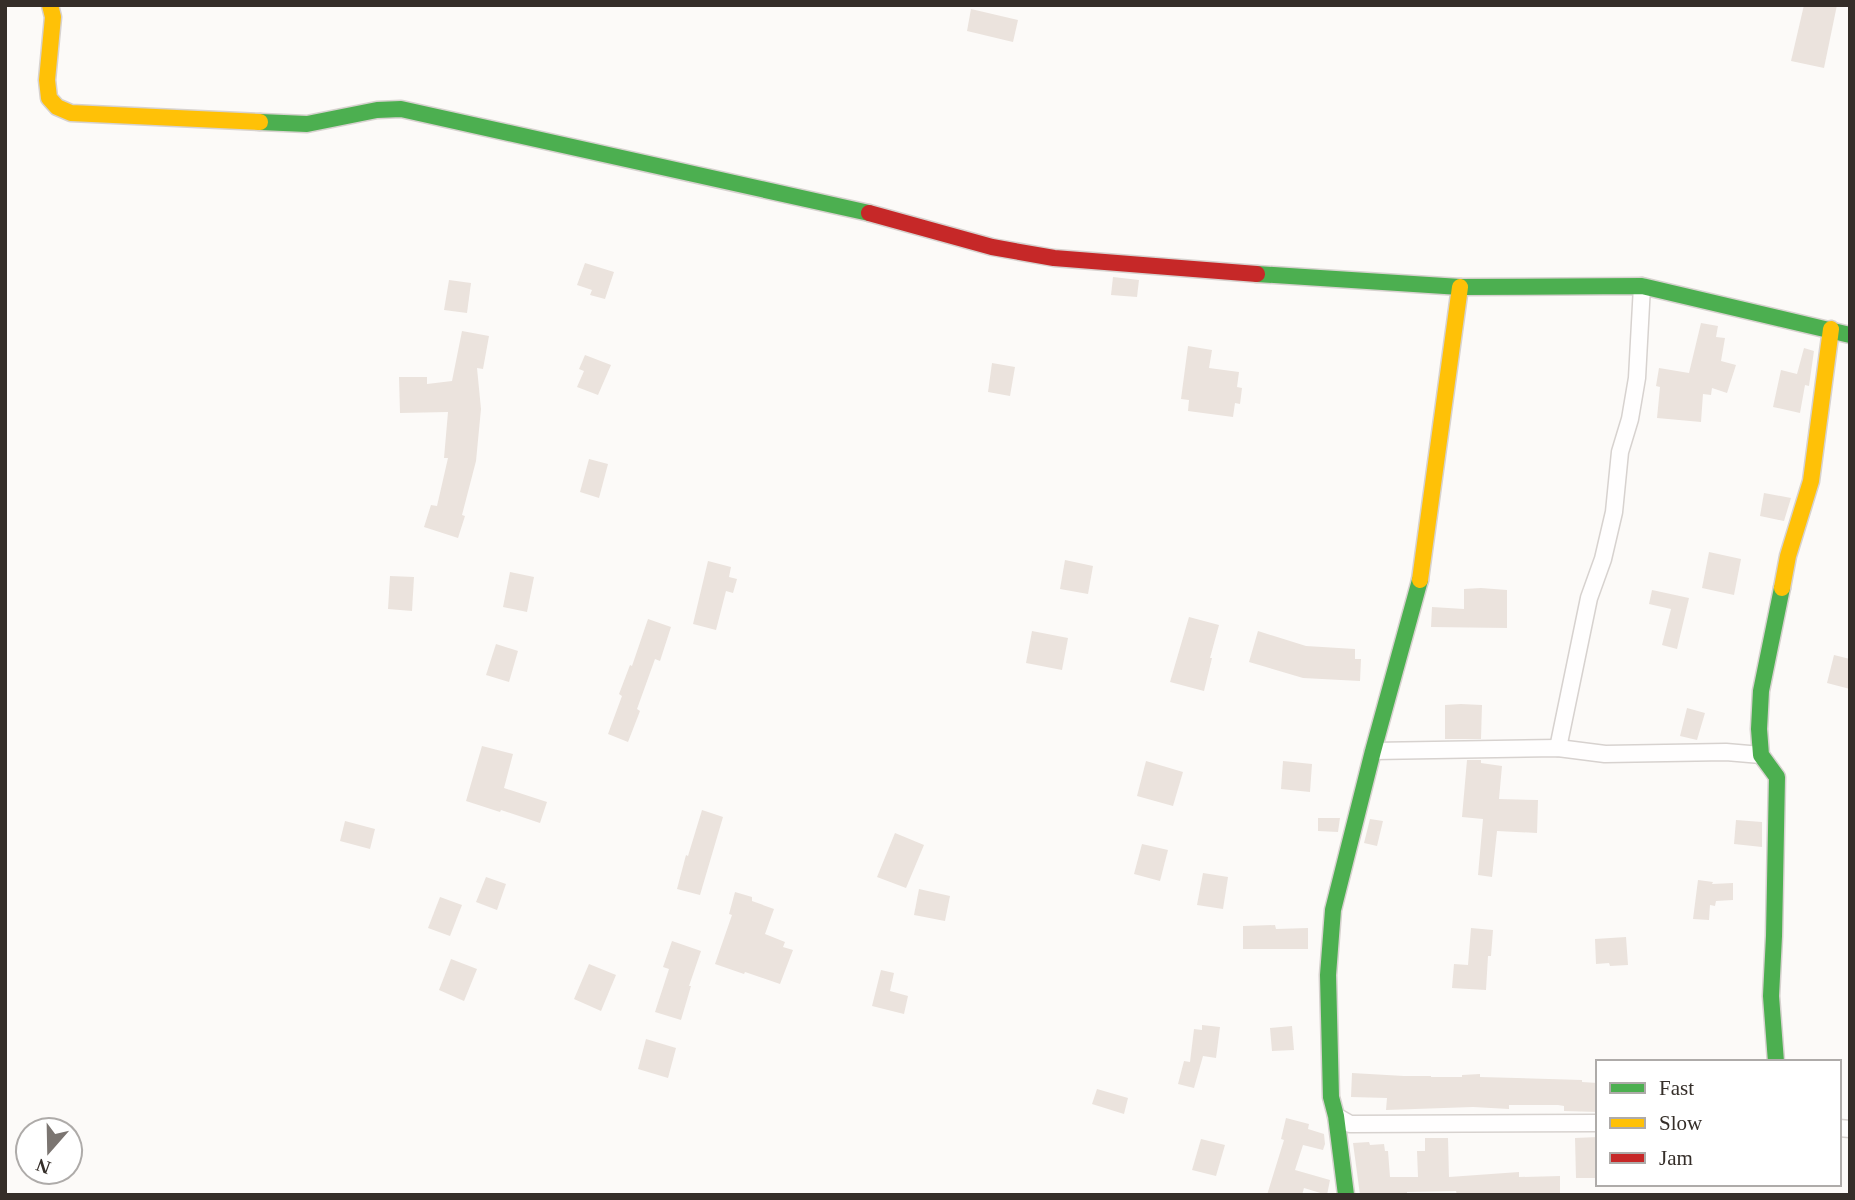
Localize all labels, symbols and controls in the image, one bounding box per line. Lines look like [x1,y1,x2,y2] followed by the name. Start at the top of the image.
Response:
[1596,1060,1841,1186] legend
[1659,1076,1694,1100] text: Fast
[1659,1111,1703,1135] text: Slow
[14,1116,84,1186] north arrow
[1659,1146,1693,1170] text: Jam
[33,1154,53,1179] text: N

